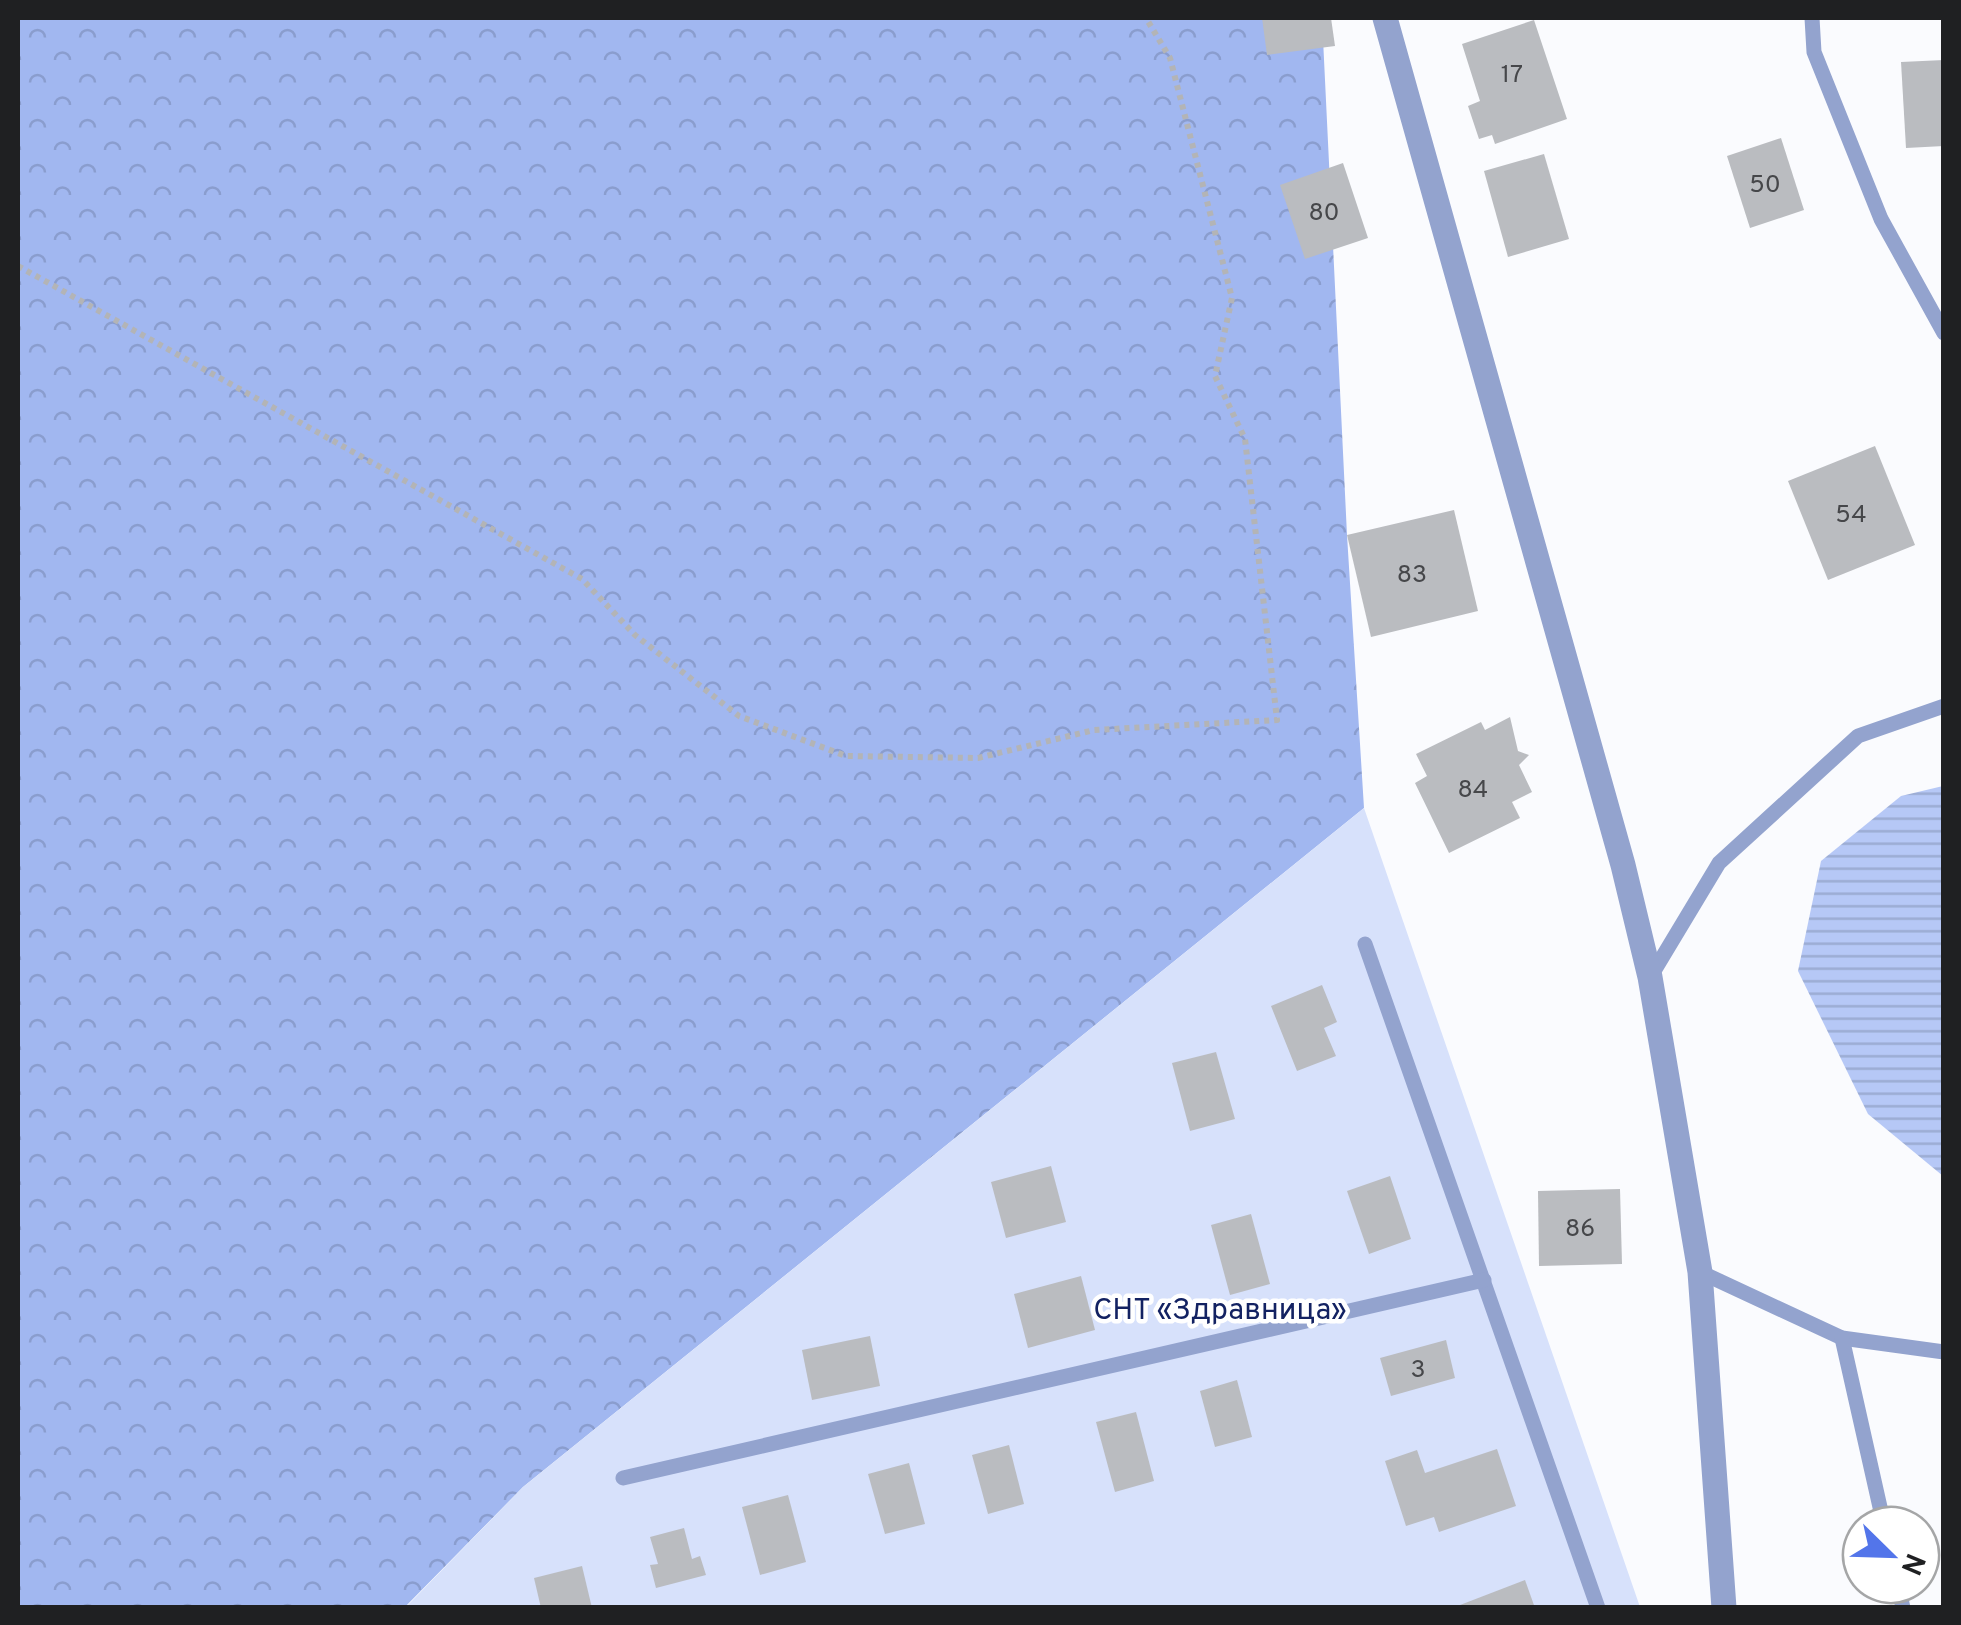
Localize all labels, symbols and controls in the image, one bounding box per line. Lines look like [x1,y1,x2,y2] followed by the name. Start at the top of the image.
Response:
[1501,60,1523,92] house number: 17
[1749,170,1781,202] house number: 50
[1308,198,1340,230] house number: 80
[1835,500,1867,532] house number: 54
[1397,560,1427,592] house number: 83
[1458,775,1488,807] house number: 84
[1565,1214,1595,1246] house number: 86
[1093,1293,1347,1330] park label: СНТ «Здравница»
[1410,1355,1426,1387] house number: 3
[1841,1505,1941,1605] north arrow
[1891,1547,1932,1580] text: N

